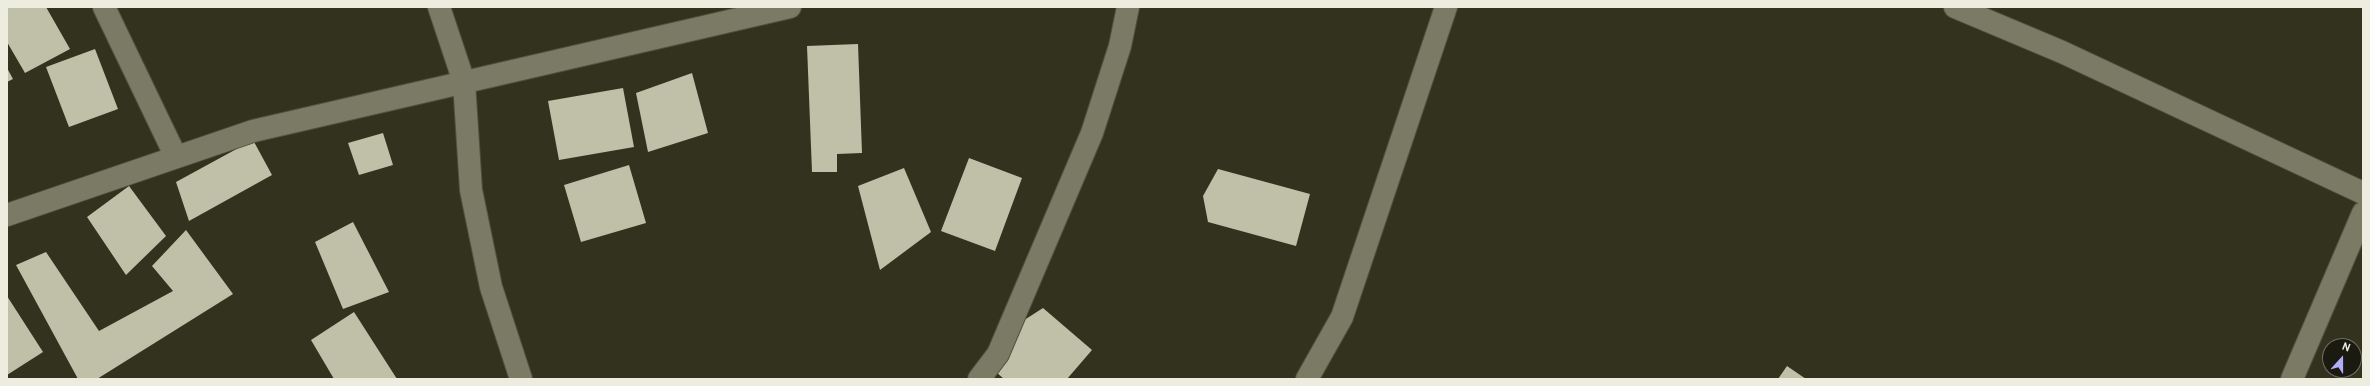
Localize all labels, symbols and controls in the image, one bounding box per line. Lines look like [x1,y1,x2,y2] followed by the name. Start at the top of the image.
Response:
[2322,338,2362,378] north arrow
[2340,340,2352,356] text: N

